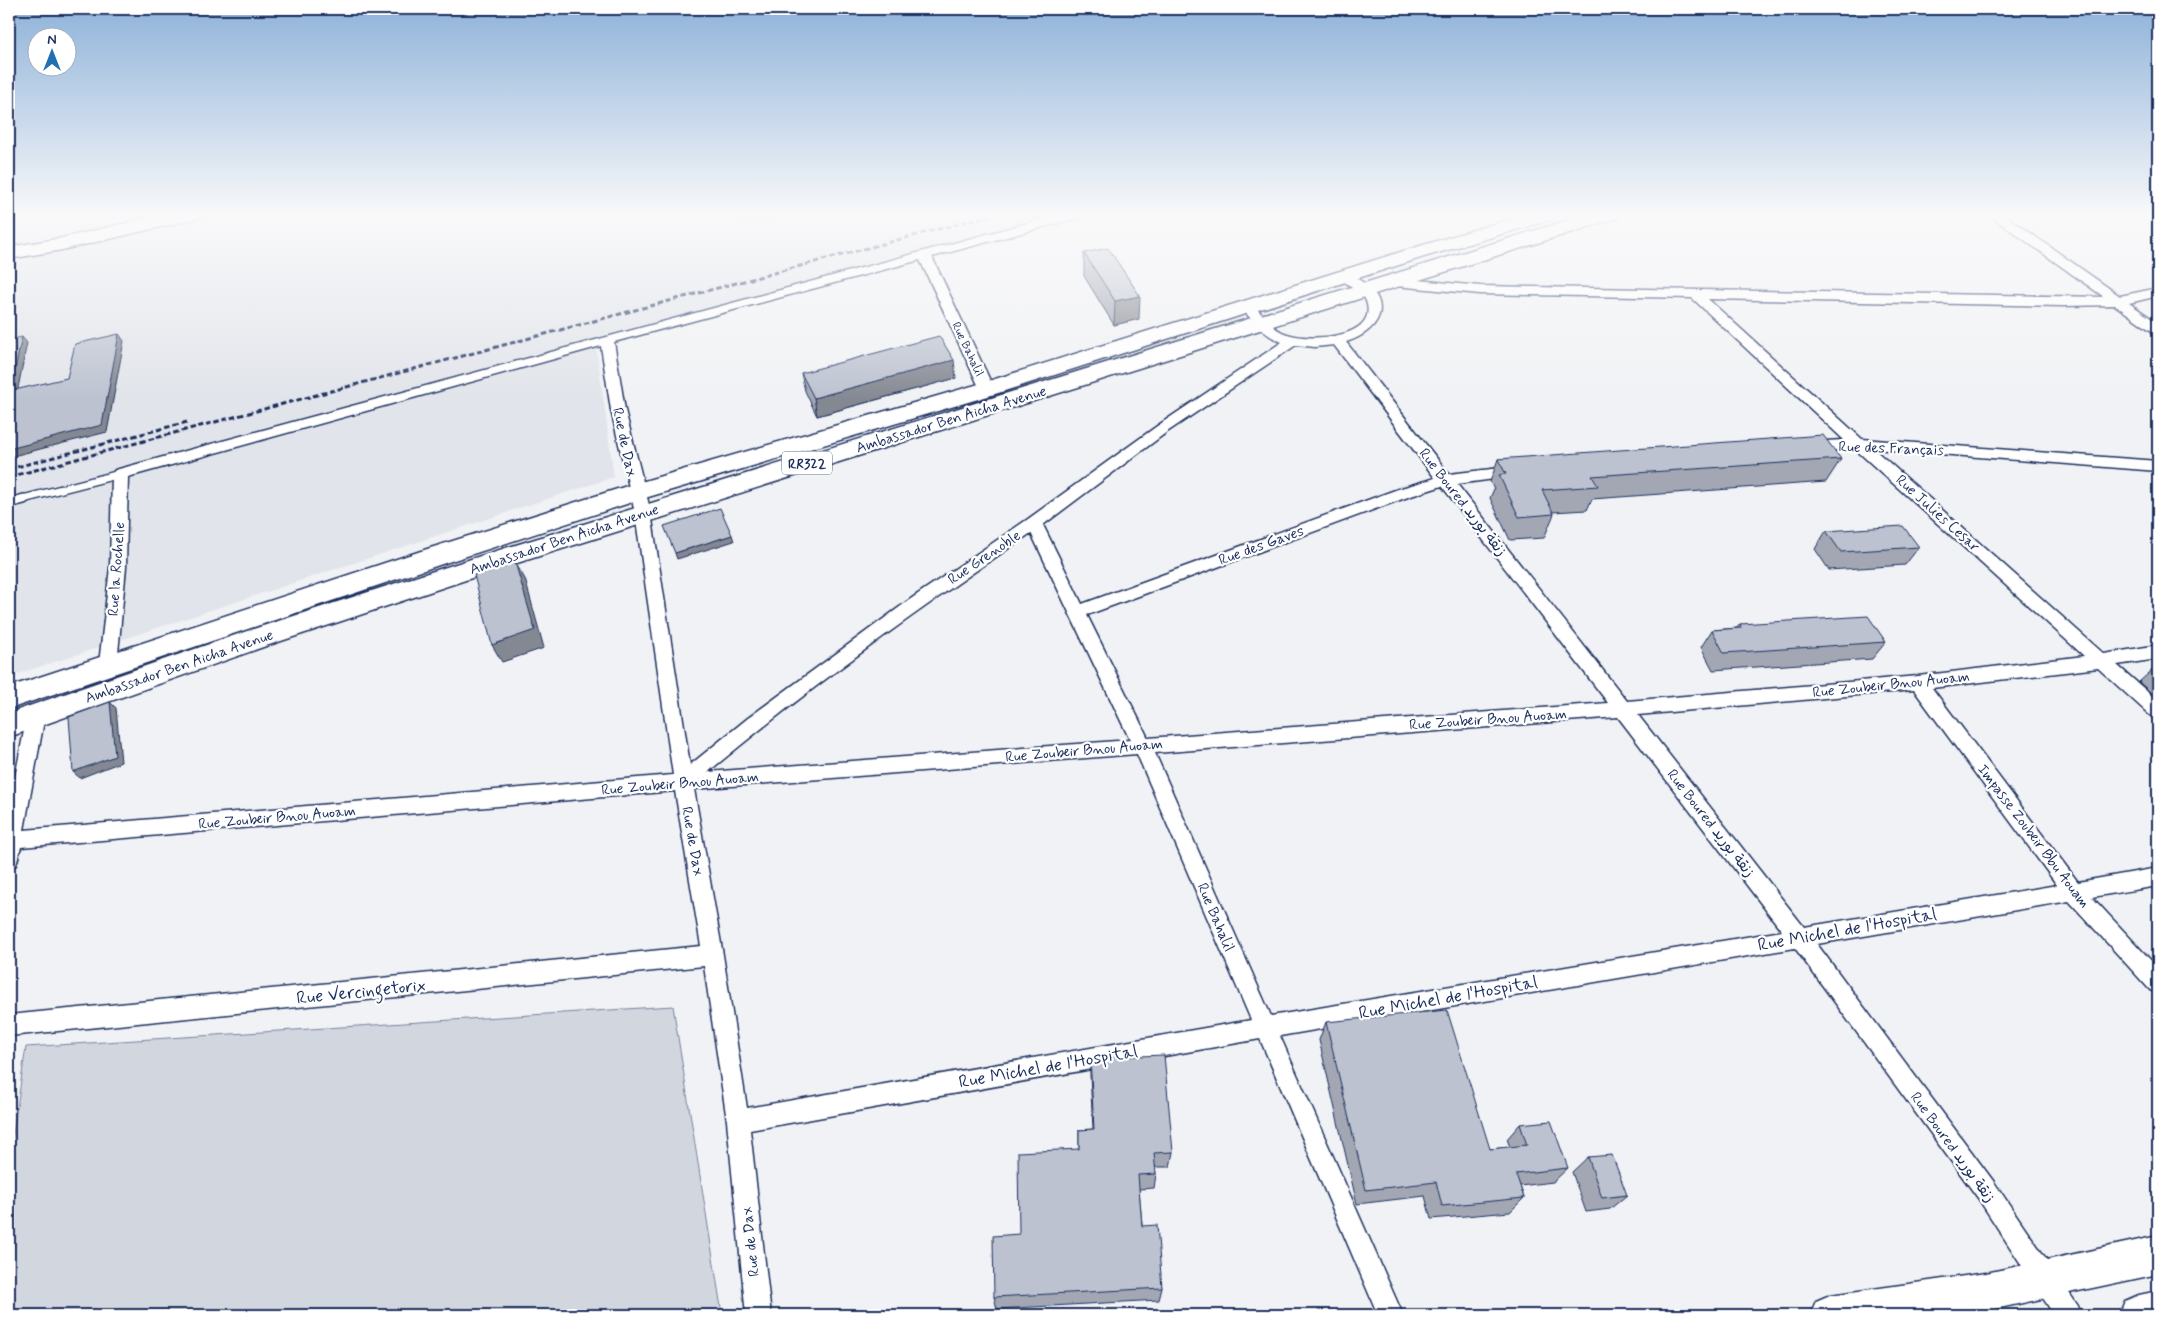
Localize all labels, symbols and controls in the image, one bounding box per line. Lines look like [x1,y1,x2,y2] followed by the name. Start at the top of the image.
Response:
[28,28,78,78] north arrow
[47,31,57,49] text: N
[948,320,987,379] street label: Rue Bahalil
[854,381,1049,458] street label: Ambassador Ben Aicha Avenue
[607,406,641,479] street label: Rue de Dax
[1838,437,1944,461] street label: Rue des Français
[1414,444,1511,561] street label: Rue Boured زنقة بوريد
[782,452,832,474] road number: RR322
[1891,471,1984,557] street label: Rue Julies Cesar
[467,500,662,580] street label: Ambassador Ben Aicha Avenue
[104,521,130,617] street label: Rue la Rochelle
[1216,521,1307,571] street label: Rue des Gaves
[944,526,1025,590] street label: Rue Grenoble
[82,625,276,709] street label: Ambassador Ben Aicha Avenue
[1811,667,1971,703] street label: Rue Zoubeir Bnou Auoam
[1408,705,1568,735] street label: Rue Zoubeir Bnou Auoam
[1004,734,1164,768] street label: Rue Zoubeir Bnou Auoam
[1972,761,2094,913] street label: Impasse Zoubeir Bbu Aouam
[1662,765,1759,882] street label: Rue Boured زنقة بوريد
[600,767,760,801] street label: Rue Zoubeir Bnou Auoam
[197,801,357,835] street label: Rue Zoubeir Bnou Auoam
[676,805,708,877] street label: Rue de Dax
[1192,880,1239,955] street label: Rue Bahalil
[1756,902,1938,958] street label: Rue Michel de l'Hospital
[1357,970,1539,1026] street label: Rue Michel de l'Hospital
[295,973,427,1013] street label: Rue Vercingetorix
[957,1039,1139,1095] street label: Rue Michel de l'Hospital
[1905,1088,1999,1207] street label: Rue Boured زنقة بوريد
[737,1206,765,1278] street label: Rue de Dax

